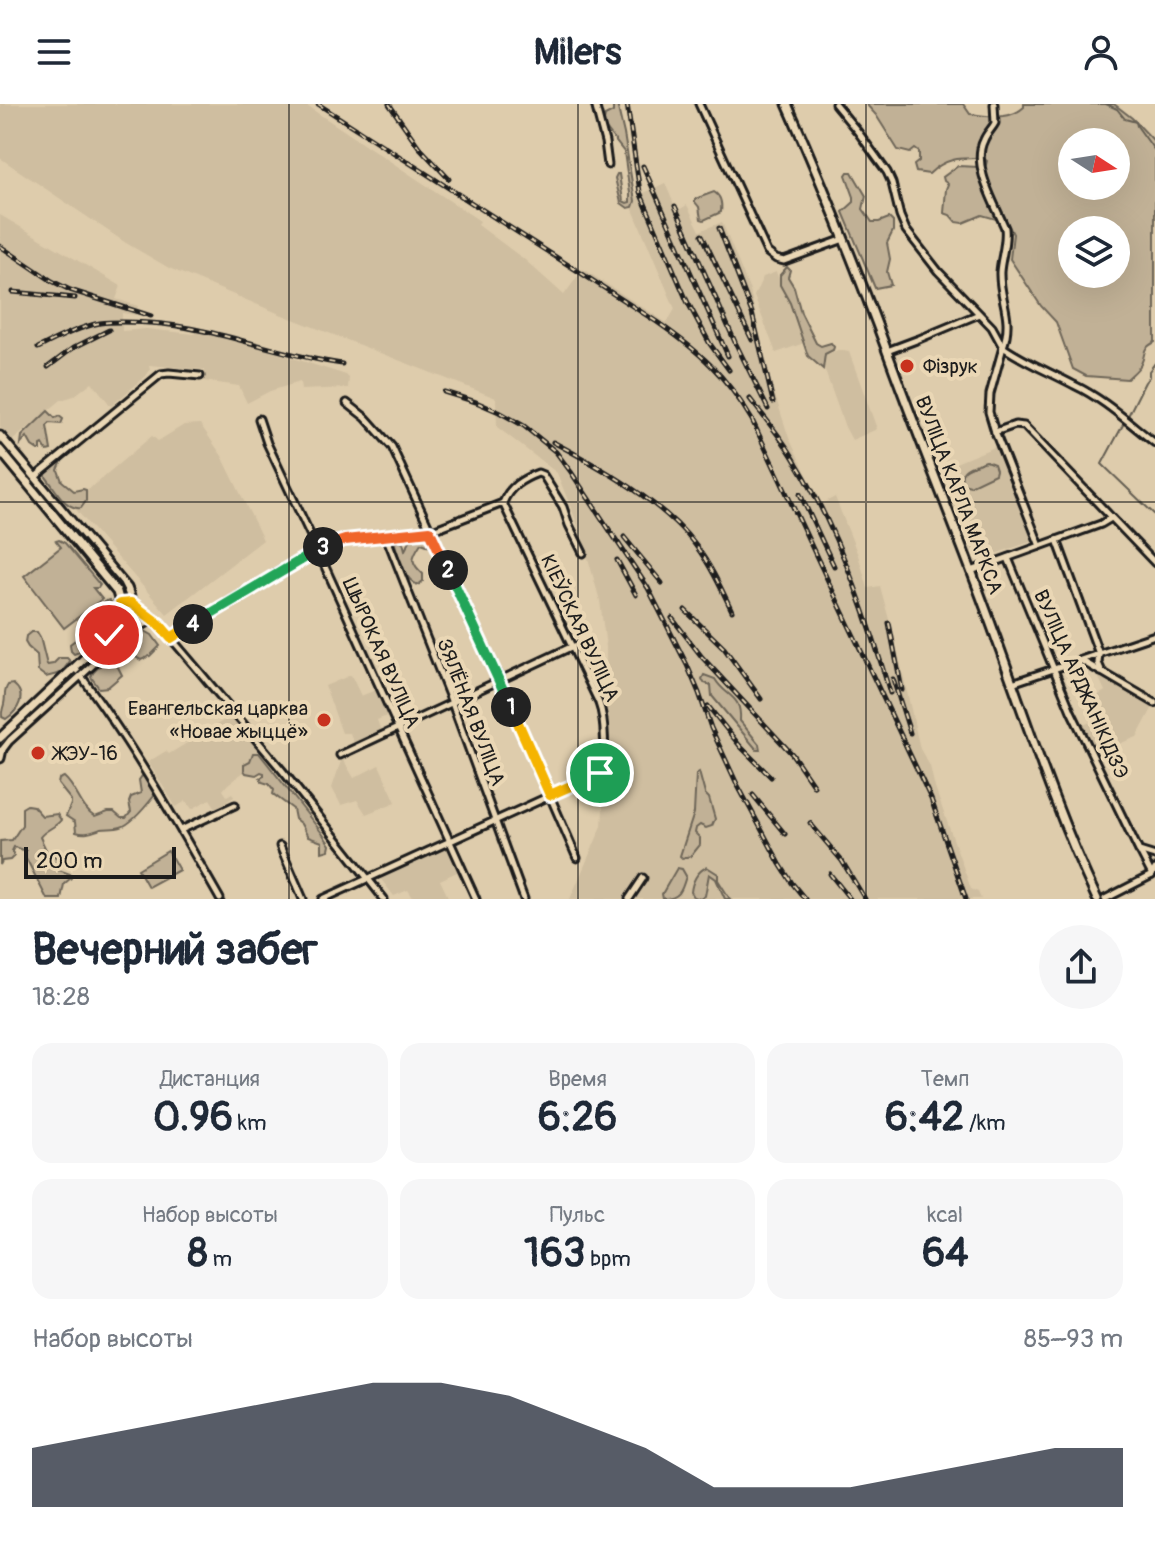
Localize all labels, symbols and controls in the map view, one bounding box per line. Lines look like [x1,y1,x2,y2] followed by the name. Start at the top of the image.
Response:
[32,30,76,74] icon: menu
[534,30,621,75] text: Milers
[1079,30,1123,74] icon: person
[1058,128,1130,200] north arrow
[1058,128,1130,288] map controls
[1058,216,1130,288] button: layers
[923,354,978,379] place label: Фізрук
[898,357,916,375] marker: Фізрук
[910,392,1008,598] street label: ВУЛІЦА КАРЛА МАРКСА
[303,527,343,567] pin: 3
[317,533,329,561] text: 3
[428,550,468,590] pin: 2
[535,550,625,706] street label: КІЕЎСКАЯ ВУЛІЦА
[442,556,454,584] text: 2
[337,574,425,732] street label: ШЫРОКАЯ ВУЛІЦА
[1028,586,1134,782] street label: ВУЛІЦА АРДЖАНІКІДЗЭ
[75,601,143,669] pin
[173,604,213,644] pin: 4
[187,610,199,638] text: 4
[87,613,131,657] icon: check
[431,635,511,789] street label: ЗЯЛЁНАЯ ВУЛІЦА
[491,687,531,727] pin: 1
[507,693,515,721] text: 1
[128,696,308,744] place label: Евангельская царква «Новае жыццё»
[315,711,333,729] marker: Евангельская царква «Новае жыццё»
[566,739,634,807] pin
[51,741,118,766] place label: ЖЭУ-16
[29,744,47,762] marker: ЖЭУ-16
[578,751,622,795] icon: arrive
[24,843,176,879] scale bar
[36,847,103,875] text: 200 m
[32,923,318,978] text: Вечерний забег
[1039,925,1123,1009] button: share
[32,981,90,1013] text: 18:28
[160,1065,260,1093] text: Дистанция
[548,1065,607,1093] text: Время
[921,1065,970,1093] text: Темп
[153,1093,233,1142] text: 0.96
[538,1093,617,1142] text: 6:26
[885,1093,964,1142] text: 6:42
[233,1109,267,1137] text: km
[964,1109,1006,1137] text: /km
[142,1201,278,1229] text: Набор высоты
[550,1201,605,1229] text: Пульс
[927,1201,963,1229] text: kcal
[188,1229,208,1278] text: 8
[524,1229,585,1278] text: 163
[922,1229,968,1278] text: 64
[208,1245,232,1273] text: m
[585,1245,631,1273] text: bpm
[32,1323,193,1355] text: Набор высоты
[1024,1323,1123,1355] text: 85–93 m

